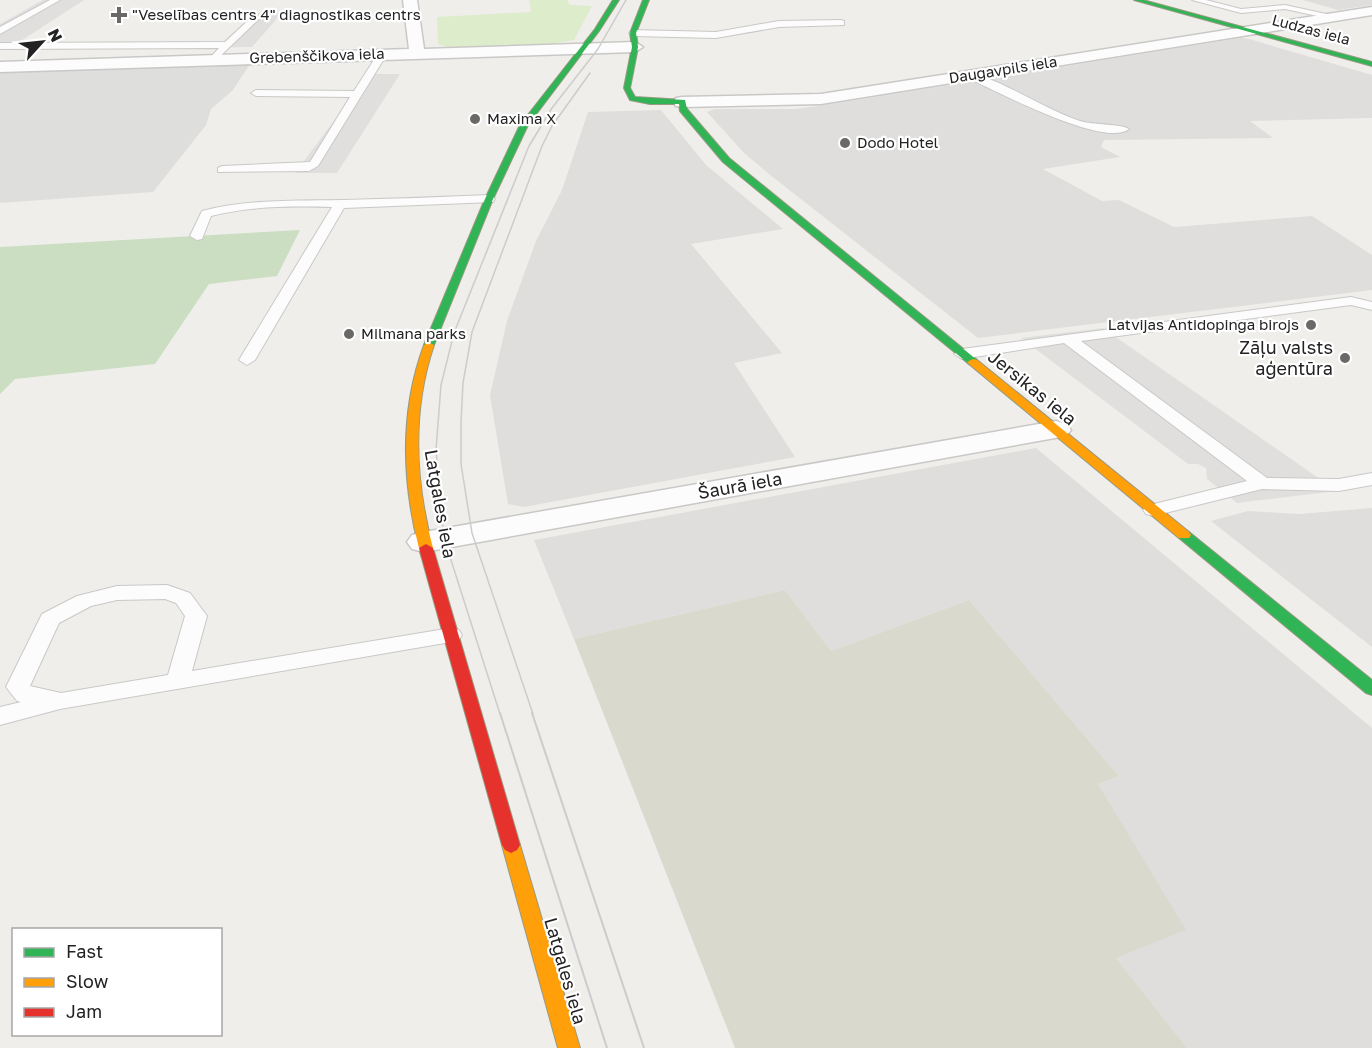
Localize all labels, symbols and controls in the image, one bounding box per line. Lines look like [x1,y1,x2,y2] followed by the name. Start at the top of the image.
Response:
[132,5,421,23] place label: "Veselības centrs 4" diagnostikas centrs
[110,6,128,24] marker: "Veselības centrs 4" diagnostikas centrs
[1270,10,1352,48] street label: Ludzas iela
[12,12,72,72] north arrow
[44,25,67,45] text: N
[249,44,385,66] street label: Grebenščikova iela
[947,52,1058,86] street label: Daugavpils iela
[487,109,556,127] place label: Maxima X
[468,112,482,126] marker: Maxima X
[857,133,939,151] place label: Dodo Hotel
[838,136,852,150] marker: Dodo Hotel
[1108,315,1299,333] place label: Latvijas Antidopinga birojs
[1304,318,1318,332] marker: Latvijas Antidopinga birojs
[361,324,466,342] place label: Milmana parks
[342,327,356,341] marker: Milmana parks
[1239,336,1333,379] place label: Zāļu valsts aģentūra
[984,345,1081,430] street label: Jersikas iela
[1338,351,1352,365] marker: Zāļu valsts aģentūra
[421,448,461,560] street label: Latgales iela
[696,467,784,503] street label: Šaurā iela
[540,915,592,1027] street label: Latgales iela
[12,928,222,1036] legend
[66,940,103,962] text: Fast
[66,970,109,992] text: Slow
[66,1000,102,1022] text: Jam

